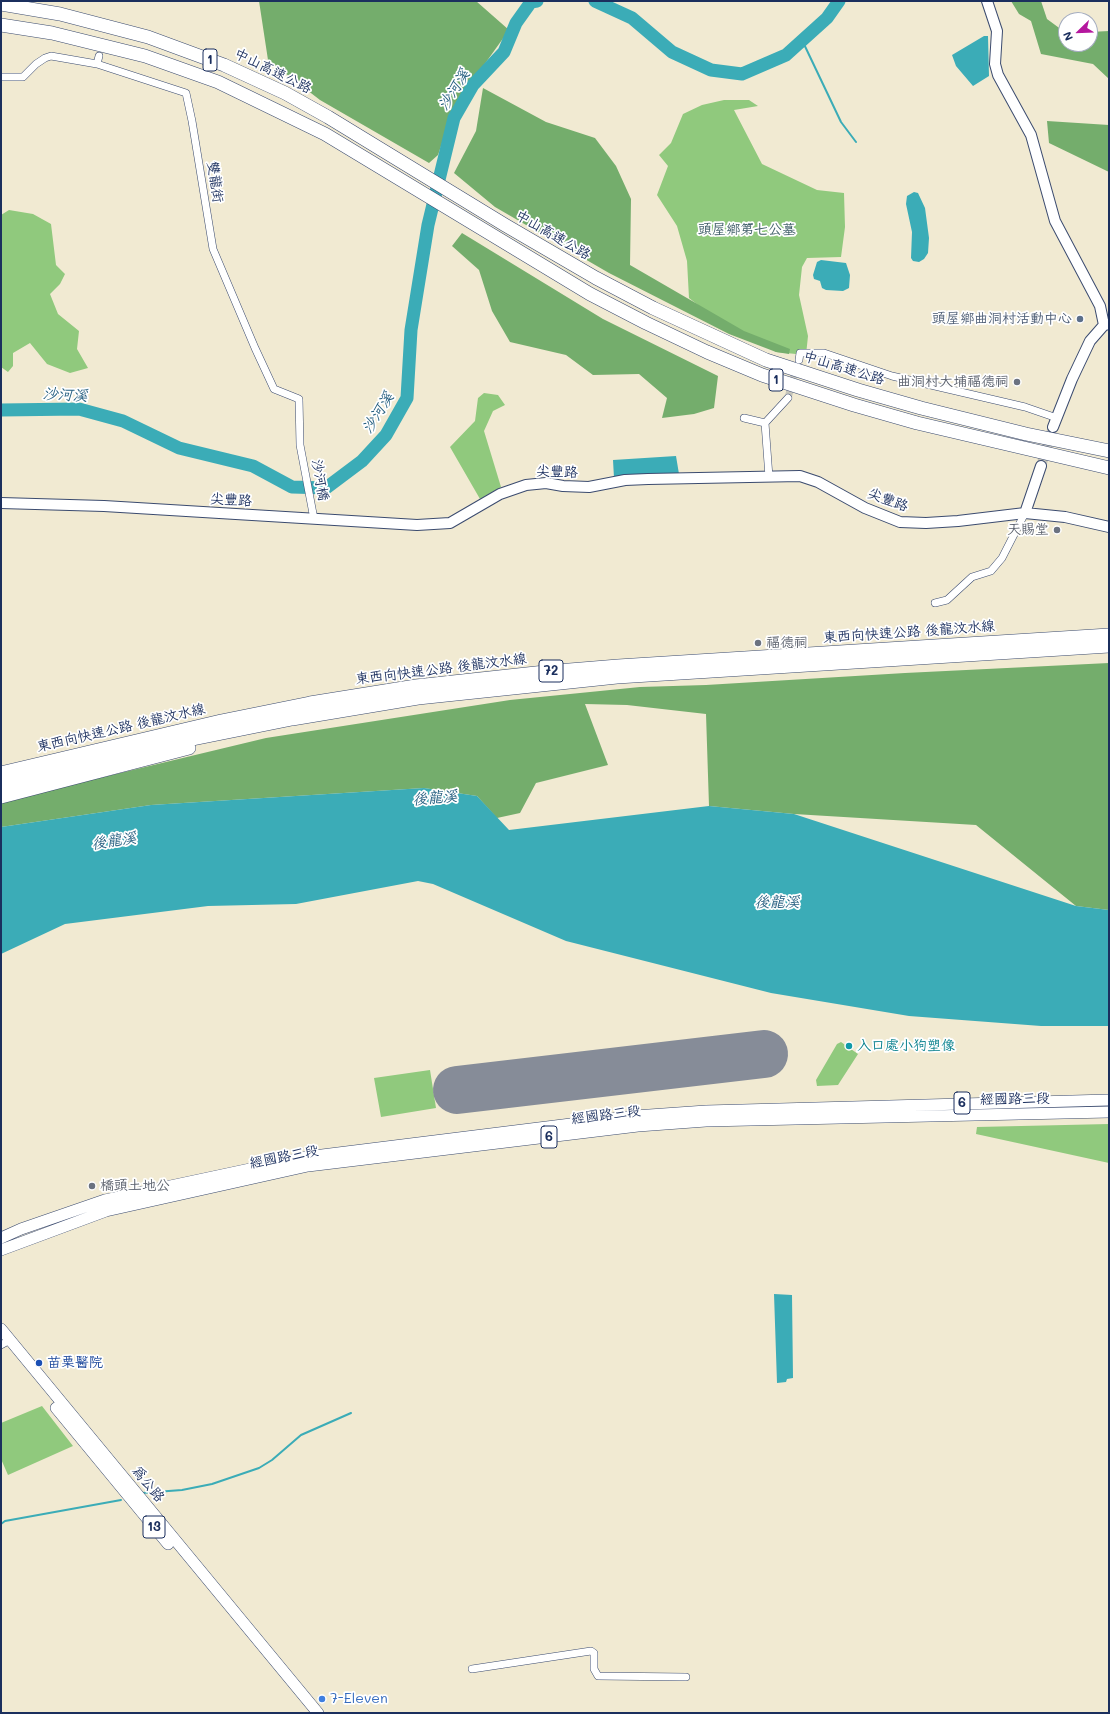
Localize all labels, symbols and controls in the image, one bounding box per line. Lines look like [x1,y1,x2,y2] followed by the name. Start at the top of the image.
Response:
[1058,12,1098,52] north arrow
[1059,30,1076,43] text: N
[232,45,314,97] street label: 中山高速公路
[203,49,217,71] road number: 1
[434,66,474,114] water label: 沙河溪
[203,160,227,204] street label: 雙龍街
[512,207,594,263] street label: 中山高速公路
[698,222,796,238] park label: 頭屋鄉第七公墓
[932,311,1072,327] place label: 頭屋鄉曲洞村活動中心
[1075,314,1085,324] marker: 頭屋鄉曲洞村活動中心
[801,348,887,388] street label: 中山高速公路
[769,369,783,391] road number: 1
[897,374,1009,390] place label: 曲洞村大埔福德祠
[1012,377,1022,387] marker: 曲洞村大埔福德祠
[42,385,88,405] water label: 沙河溪
[358,389,398,437] water label: 沙河溪
[308,458,332,502] street label: 沙河橋
[536,463,578,481] street label: 尖豐路
[865,485,911,515] street label: 尖豐路
[210,491,252,509] street label: 尖豐路
[1007,522,1049,538] place label: 天賜堂
[1052,525,1062,535] marker: 天賜堂
[822,618,996,646] street label: 東西向快速公路 後龍汶水線
[766,635,808,651] place label: 福德祠
[753,638,763,648] marker: 福德祠
[354,650,528,688] street label: 東西向快速公路 後龍汶水線
[539,660,563,682] road number: 72
[35,700,207,756] street label: 東西向快速公路 後龍汶水線
[412,787,458,809] water label: 後龍溪
[90,829,138,853] water label: 後龍溪
[755,893,799,911] water label: 後龍溪
[857,1038,955,1054] place label: 入口處小狗塑像
[844,1041,854,1051] marker: 入口處小狗塑像
[980,1090,1050,1108] street label: 經國路三段
[954,1092,970,1114] road number: 6
[570,1102,642,1128] street label: 經國路三段
[541,1126,557,1148] road number: 6
[248,1142,320,1172] street label: 經國路三段
[100,1178,170,1194] place label: 橋頭土地公
[87,1181,97,1191] marker: 橋頭土地公
[47,1355,103,1371] place label: 苗栗醫院
[34,1358,44,1368] marker: 苗栗醫院
[128,1463,168,1505] street label: 為公路
[143,1516,165,1538] road number: 13
[330,1691,388,1707] place label: 7-Eleven
[317,1694,327,1704] marker: 7-Eleven

